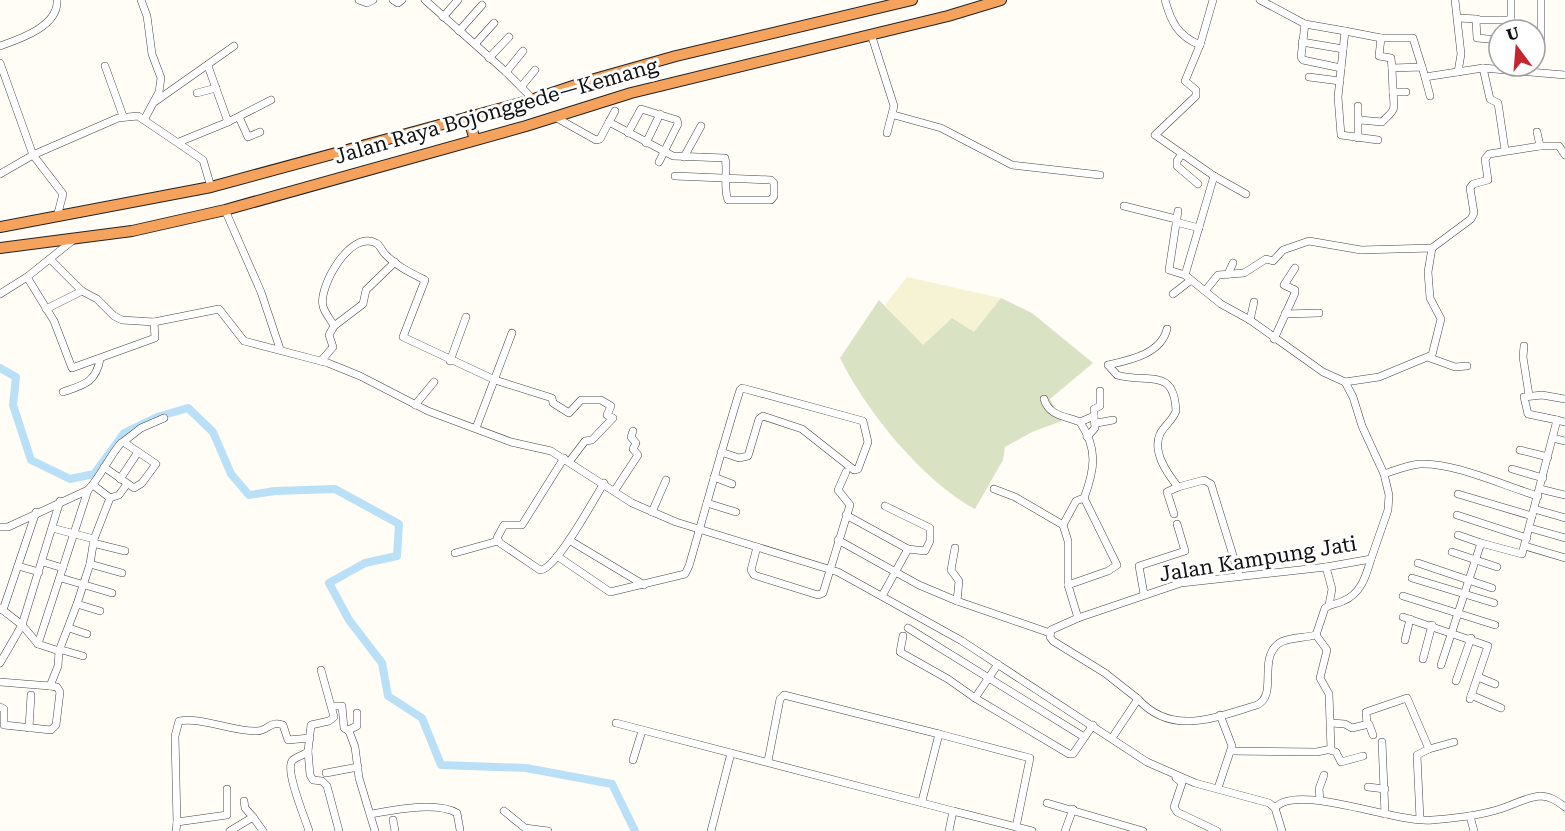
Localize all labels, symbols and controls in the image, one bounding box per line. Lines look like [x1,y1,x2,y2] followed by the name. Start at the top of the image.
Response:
[1487,18,1547,78] north arrow
[1504,23,1522,45] text: U
[331,53,661,169] street label: Jalan Raya Bojonggede—Kemang
[1158,531,1359,586] street label: Jalan Kampung Jati

